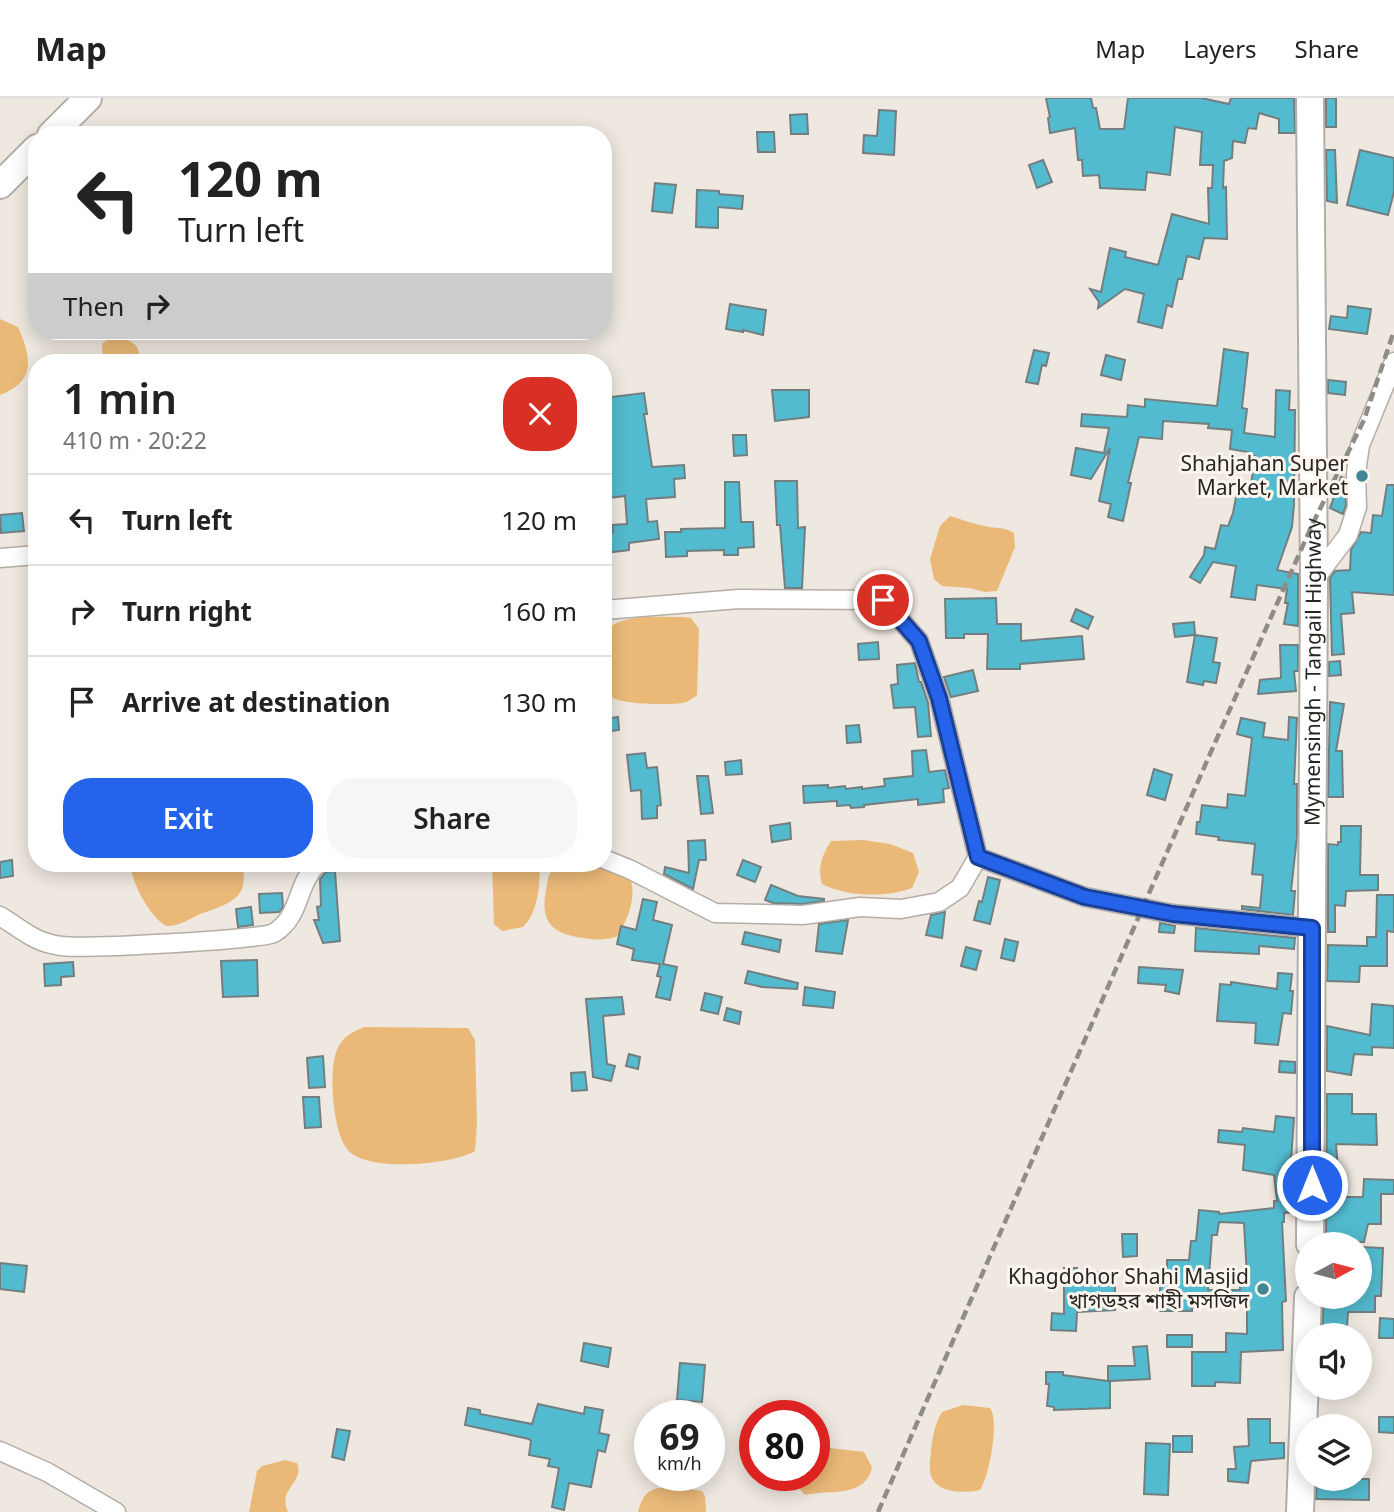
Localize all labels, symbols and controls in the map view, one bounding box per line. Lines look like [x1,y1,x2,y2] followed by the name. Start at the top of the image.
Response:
[35,26,107,71] text: Map
[1095,32,1145,65] text: Map
[1183,32,1257,65] text: Layers
[1295,32,1359,65] text: Share
[178,145,323,211] text: 120 m
[63,154,154,245] icon: left
[178,208,304,251] text: Turn left
[138,287,176,325] icon: right
[63,288,124,324] text: Then
[63,369,177,426] text: 1 min
[503,377,577,451] button: close
[63,424,207,456] text: 410 m · 20:22
[1180,449,1348,501] place label: Shahjahan Super Market, Market
[1354,468,1370,484] marker: Shahjahan Super Market, Market
[63,501,101,539] icon: left
[122,502,233,538] text: Turn left
[501,502,577,538] text: 120 m
[1298,518,1327,826] street label: Mymensingh - Tangail Highway
[853,570,913,630] pin
[864,581,902,619] icon: arrive
[63,592,101,630] icon: right
[122,593,252,629] text: Turn right
[501,593,577,629] text: 160 m
[63,683,101,721] icon: arrive
[122,684,391,720] text: Arrive at destination
[501,684,577,720] text: 130 m
[63,778,313,858] button: Exit
[327,778,577,858] button: Share
[1275,1148,1349,1222] position arrow
[1295,1232,1372,1309] north arrow
[1295,1232,1372,1491] map controls
[1008,1262,1249,1314] place label: Khagdohor Shahi Masjid খাগডহর শাহী মসজিদ
[1255,1281,1271,1297] marker: Khagdohor Shahi Masjid খাগডহর শাহী মসজিদ
[1295,1323,1372,1400] button: sound
[739,1400,830,1491] speed limit sign: 80
[659,1413,700,1460] text: 69
[1295,1414,1372,1491] button: layers
[657,1451,702,1475] text: km/h

